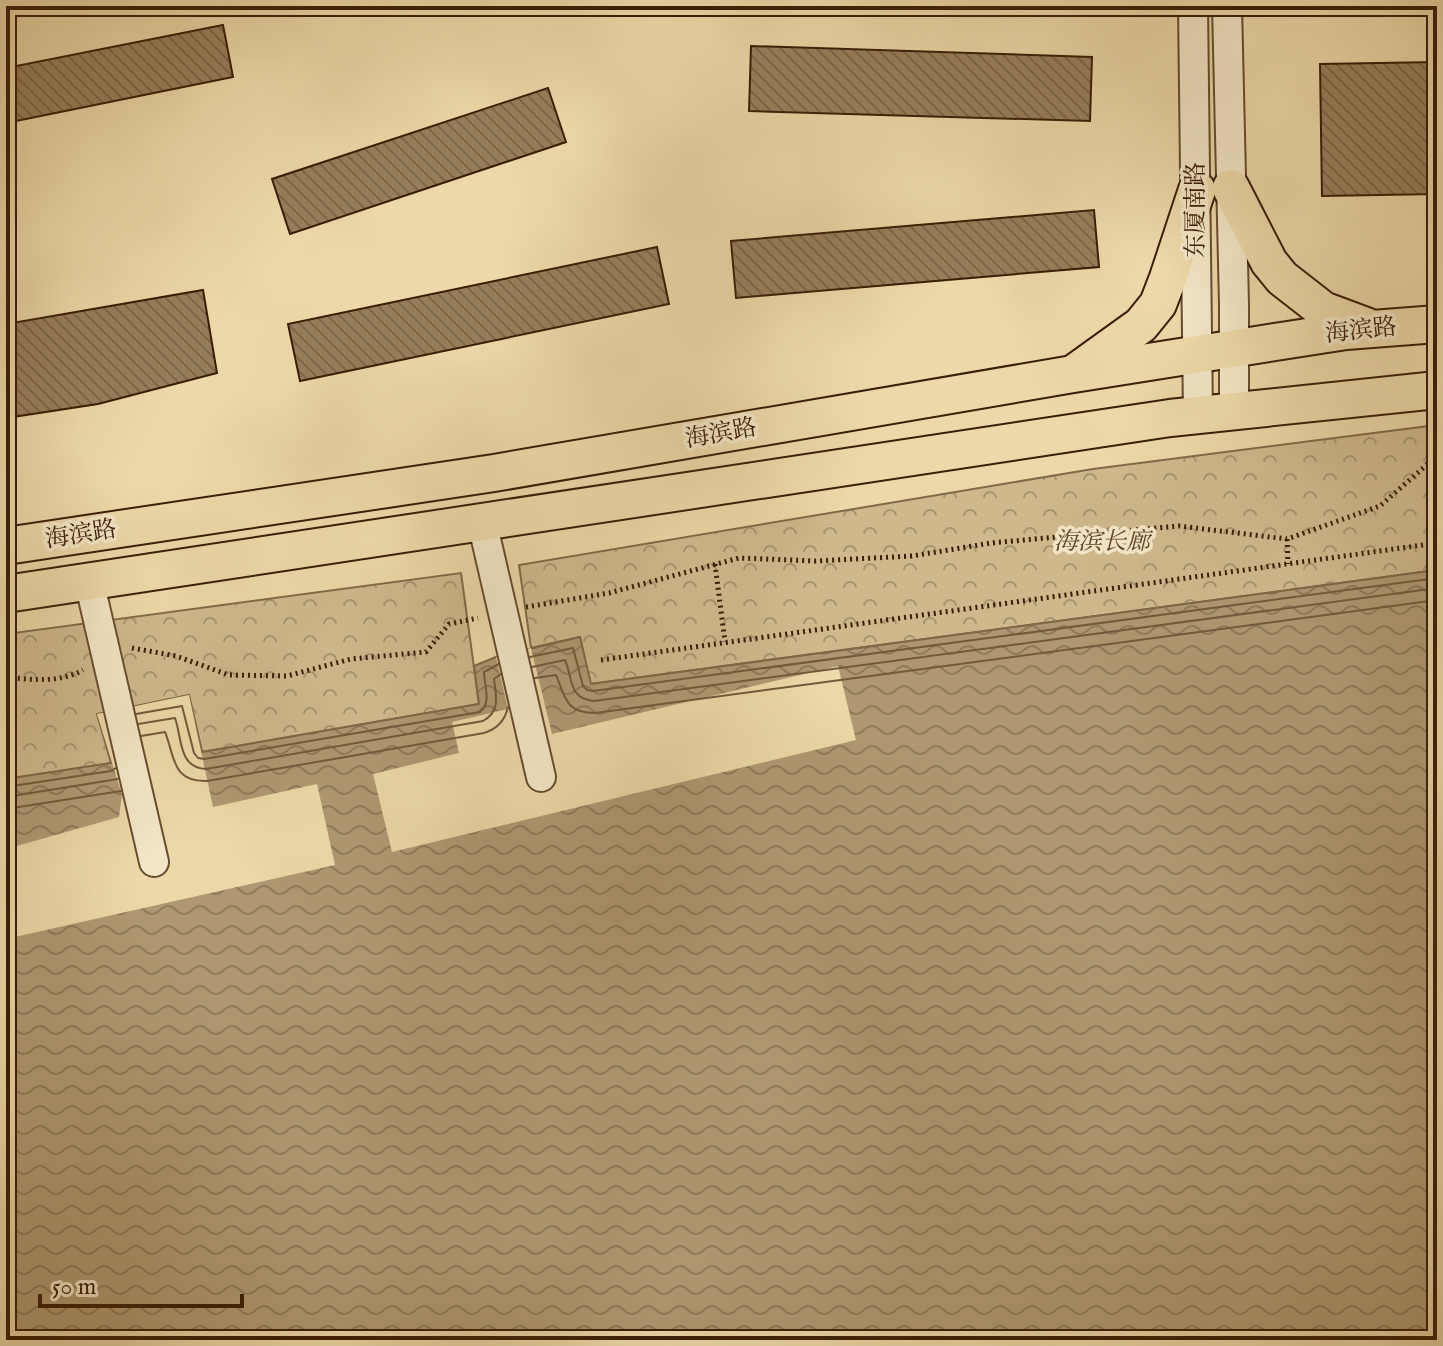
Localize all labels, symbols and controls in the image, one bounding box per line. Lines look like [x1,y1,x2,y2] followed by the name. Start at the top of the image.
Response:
[1181,162,1212,258] street label: 东厦南路
[1324,312,1398,350] street label: 海滨路
[683,412,759,456] street label: 海滨路
[43,514,119,556] street label: 海滨路
[1054,527,1154,558] park label: 海滨长廊
[40,1258,242,1308] scale bar
[52,1272,96,1303] text: 50 m

